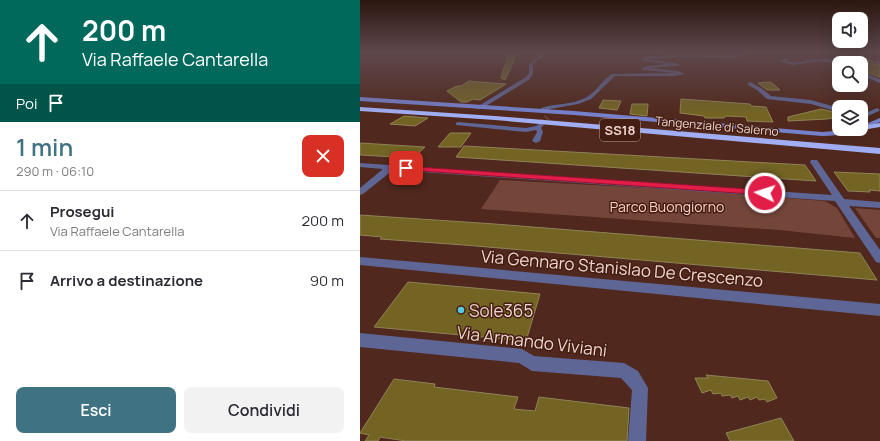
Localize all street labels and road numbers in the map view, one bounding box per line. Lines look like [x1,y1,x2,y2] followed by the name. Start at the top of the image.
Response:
[655,112,779,140] street label: Tangenziale di Salerno
[600,119,640,141] road number: SS18
[480,244,764,292] street label: Via Gennaro Stanislao De Crescenzo
[456,320,608,362] street label: Via Armando Viviani

